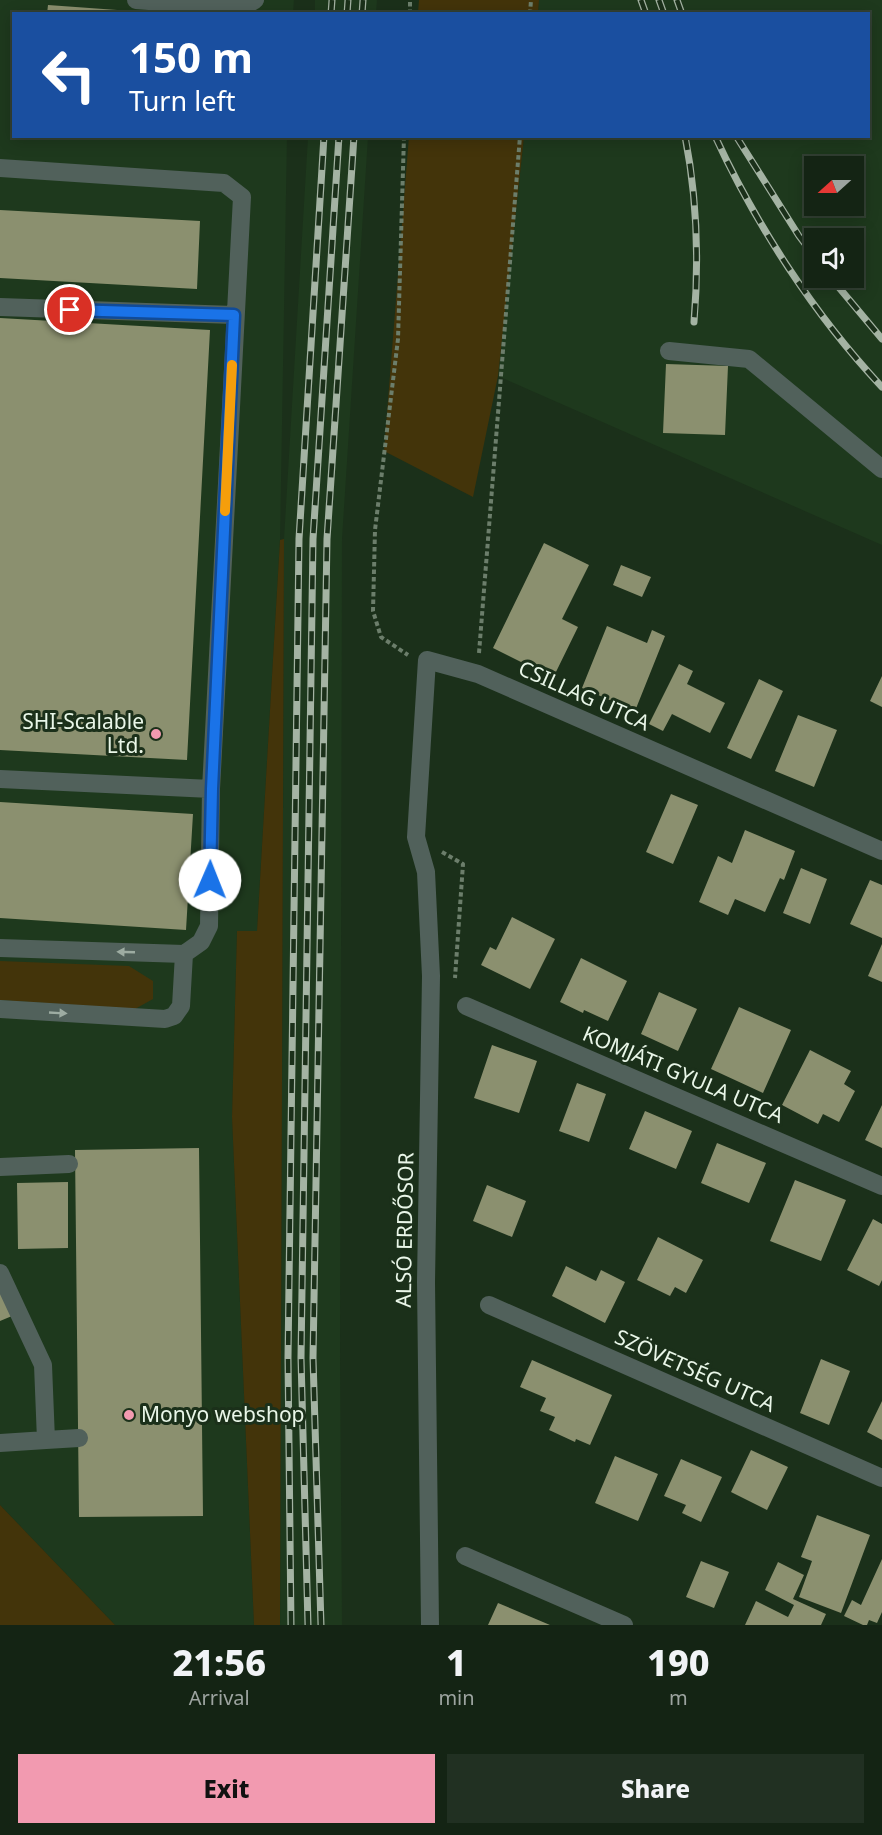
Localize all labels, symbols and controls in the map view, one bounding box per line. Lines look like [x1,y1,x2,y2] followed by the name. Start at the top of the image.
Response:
[129,28,253,85] text: 150 m
[30,36,108,114] icon: left
[129,82,235,119] text: Turn left
[804,156,864,216] north arrow
[804,156,864,288] map controls
[804,228,864,288] button: sound
[44,284,95,335] pin
[53,293,86,326] icon: arrive
[514,654,655,737] street label: CSILLAG UTCA
[22,707,144,759] place label: SHI-Scalable Ltd.
[149,727,163,741] marker: SHI-Scalable Ltd.
[178,848,242,912] position arrow
[116,947,135,957] one-way arrow
[49,1008,68,1018] one-way arrow
[579,1019,789,1129] street label: KOMJÁTI GYULA UTCA
[389,1152,419,1308] street label: ALSÓ ERDŐSOR
[611,1322,781,1418] street label: SZÖVETSÉG UTCA
[141,1400,305,1428] place label: Monyo webshop
[122,1408,136,1422] marker: Monyo webshop
[172,1638,266,1687] text: 21:56
[446,1638,467,1687] text: 1
[647,1638,710,1687] text: 190
[189,1684,250,1711] text: Arrival
[438,1684,475,1711] text: min
[669,1684,688,1711] text: m
[18,1754,435,1823] button: Exit
[447,1754,864,1823] button: Share

